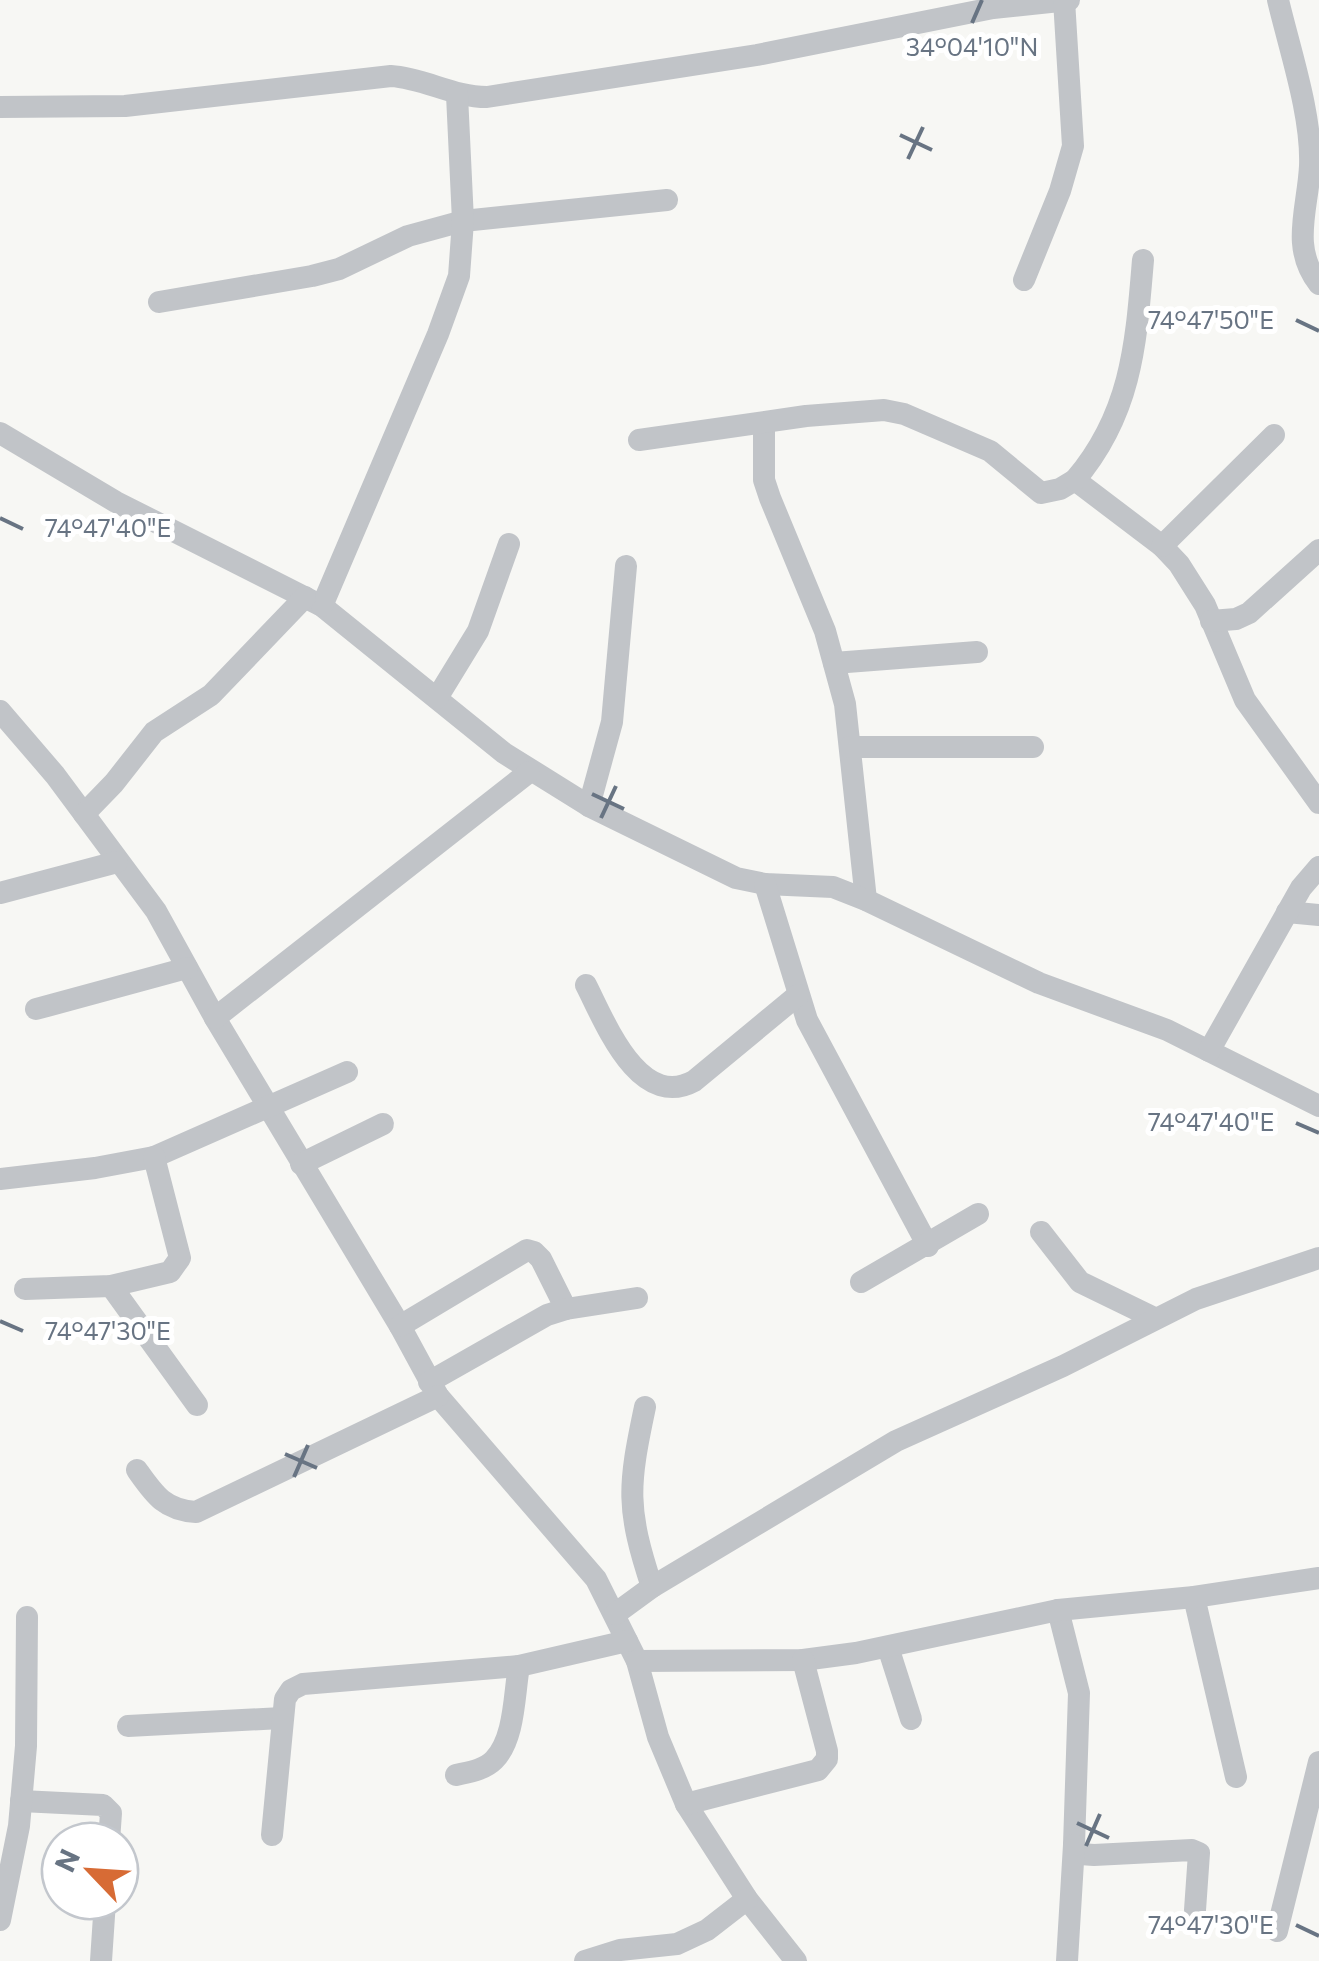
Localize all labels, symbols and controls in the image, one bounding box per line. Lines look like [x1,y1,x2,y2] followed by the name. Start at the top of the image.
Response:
[906,31,1038,61] text: 34°04'10"N
[1148,304,1274,334] text: 74°47'50"E
[45,512,171,542] text: 74°47'40"E
[1148,1106,1274,1136] text: 74°47'40"E
[45,1315,171,1345] text: 74°47'30"E
[40,1821,140,1921] north arrow
[47,1843,86,1877] text: N
[1148,1909,1274,1939] text: 74°47'30"E

